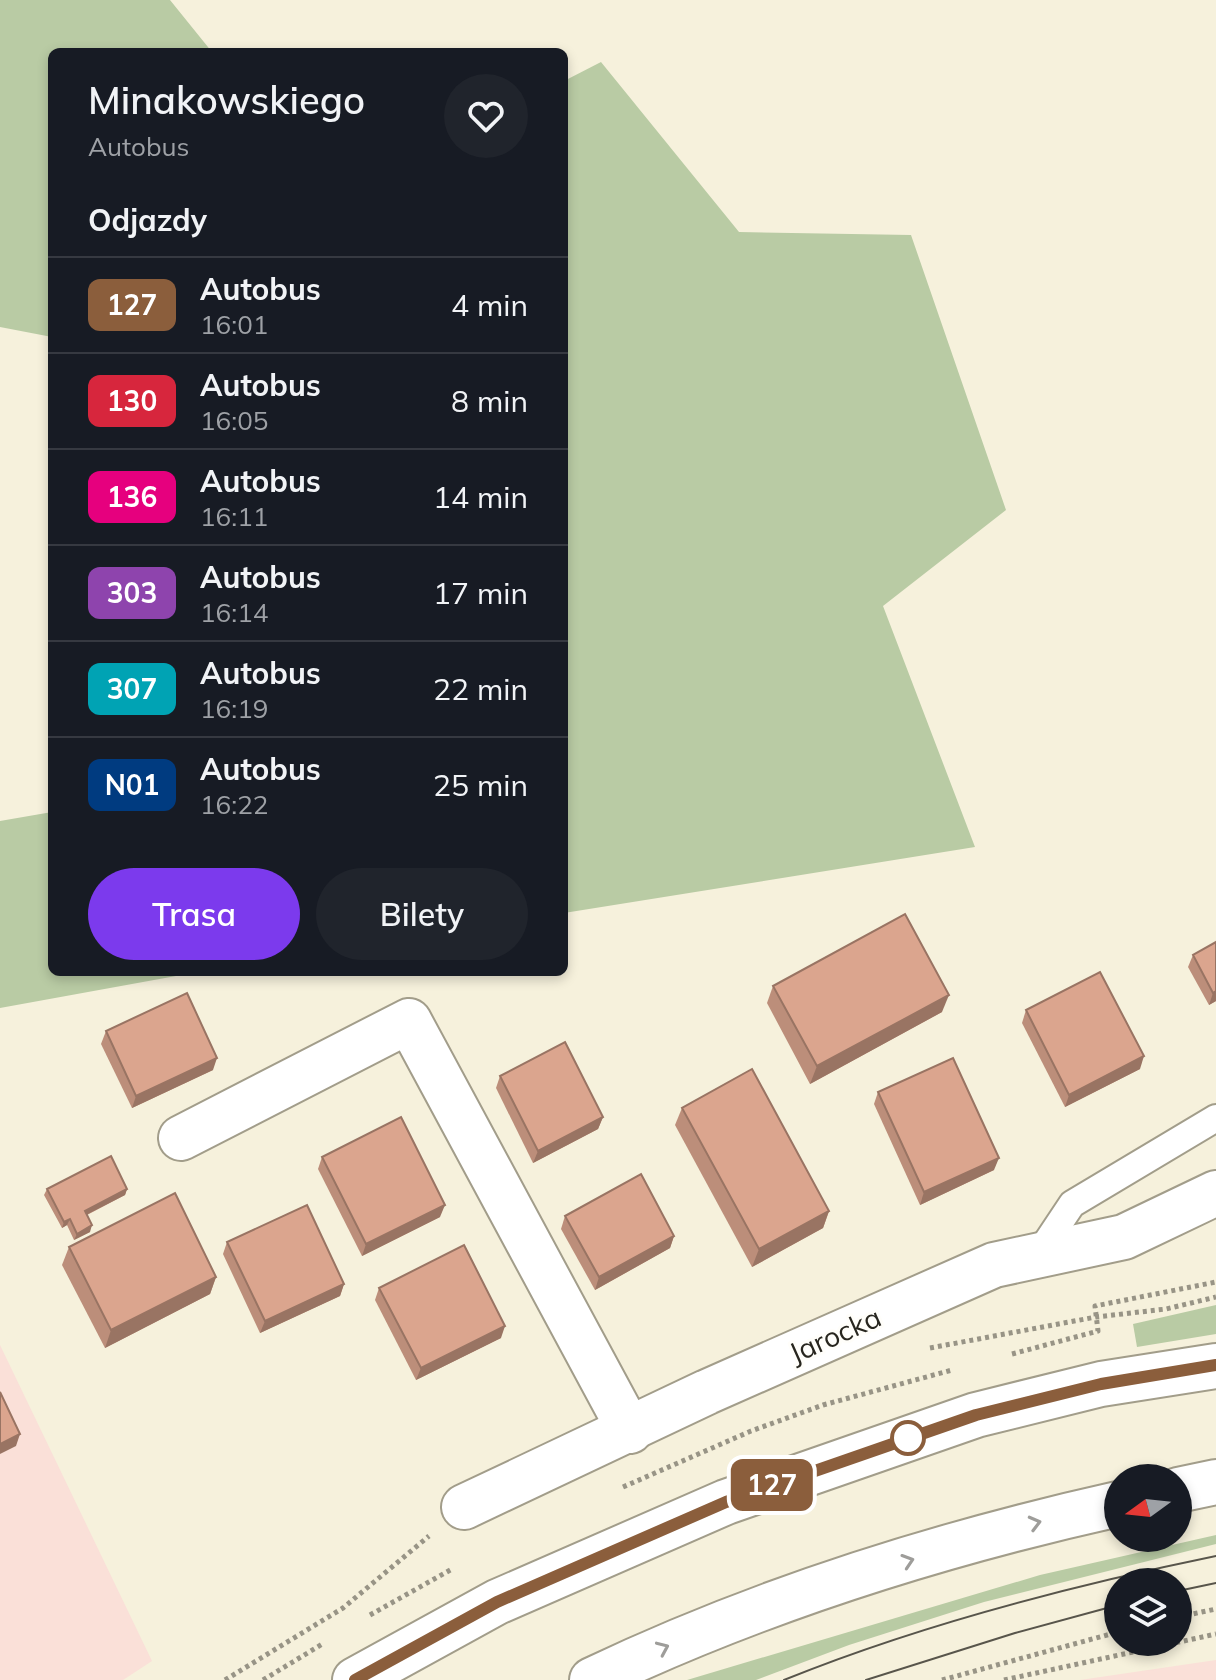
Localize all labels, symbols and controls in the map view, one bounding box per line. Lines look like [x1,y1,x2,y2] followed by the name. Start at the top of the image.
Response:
[444,74,528,158] button: heart
[88,76,365,124] text: Minakowskiego
[88,130,189,163] text: Autobus
[88,201,207,239] text: Odjazdy
[200,270,321,308] text: Autobus
[451,286,528,324] text: 4 min
[107,287,157,322] text: 127
[200,308,268,341] text: 16:01
[200,366,321,404] text: Autobus
[451,382,528,420] text: 8 min
[107,383,157,418] text: 130
[200,404,268,437] text: 16:05
[200,462,321,500] text: Autobus
[433,478,528,516] text: 14 min
[107,479,157,514] text: 136
[200,500,268,533] text: 16:11
[200,558,321,596] text: Autobus
[433,574,528,612] text: 17 min
[107,575,157,610] text: 303
[200,596,268,629] text: 16:14
[200,654,321,692] text: Autobus
[433,670,528,708] text: 22 min
[107,671,157,706] text: 307
[200,692,268,725] text: 16:19
[200,750,321,788] text: Autobus
[433,766,528,804] text: 25 min
[105,767,159,802] text: N01
[200,788,268,821] text: 16:22
[88,868,300,960] button: Trasa
[316,868,528,960] button: Bilety
[783,1299,886,1370] street label: Jarocka
[891,1421,925,1455] unlabelled marker
[726,1459,818,1511] line badge: 127
[1104,1464,1192,1552] north arrow
[1104,1464,1192,1656] map controls
[747,1467,797,1502] text: 127
[1028,1516,1041,1533] one-way arrow
[900,1554,914,1570] one-way arrow
[1104,1568,1192,1656] button: layers
[655,1642,669,1658] one-way arrow

